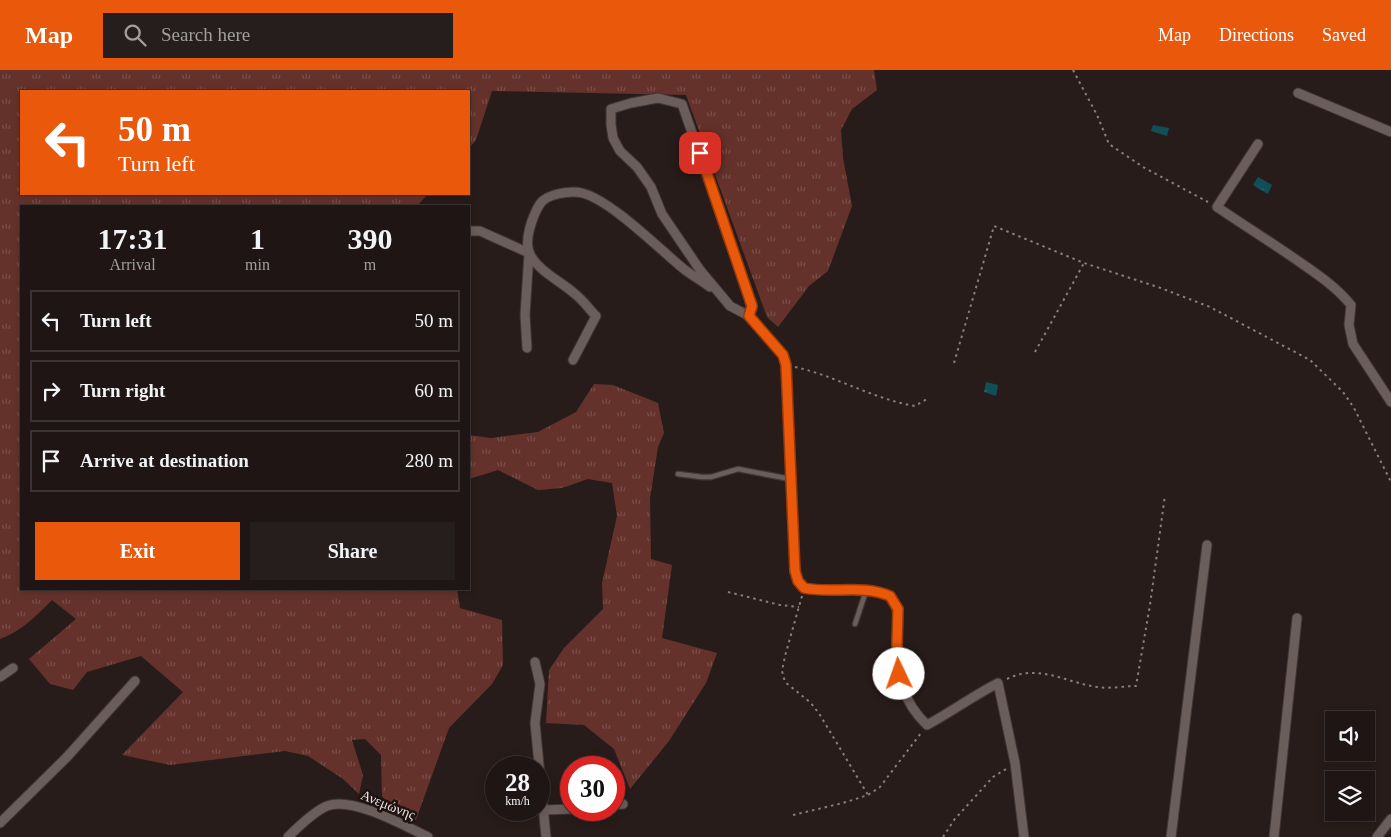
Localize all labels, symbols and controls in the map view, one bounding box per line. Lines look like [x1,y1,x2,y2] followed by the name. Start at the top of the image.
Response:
[103,13,453,58] search box
[121,21,149,49] icon: search
[25,22,73,48] text: Map
[161,24,250,45] text: Search here
[1158,25,1191,45] text: Map
[1219,25,1294,45] text: Directions
[1322,25,1366,45] text: Saved
[35,110,100,175] icon: left
[118,110,191,149] text: 50 m
[679,132,721,174] pin
[686,139,714,167] icon: arrive
[118,151,195,176] text: Turn left
[98,222,168,255] text: 17:31
[250,222,265,255] text: 1
[347,222,392,255] text: 390
[109,256,156,273] text: Arrival
[245,256,270,273] text: min
[364,256,376,273] text: m
[37,307,65,335] icon: left
[80,310,152,331] text: Turn left
[414,310,453,331] text: 50 m
[37,377,65,405] icon: right
[80,380,165,401] text: Turn right
[414,380,453,401] text: 60 m
[37,447,65,475] icon: arrive
[80,450,249,471] text: Arrive at destination
[405,450,453,471] text: 280 m
[35,522,240,580] button: Exit
[250,522,455,580] button: Share
[872,647,924,699] position arrow
[1325,711,1375,821] map controls
[1325,711,1375,761] button: sound
[560,756,625,821] speed limit sign: 30
[505,769,530,796] text: 28
[1325,771,1375,821] button: layers
[359,787,418,823] street label: Ανεμώνης
[505,794,530,808] text: km/h

